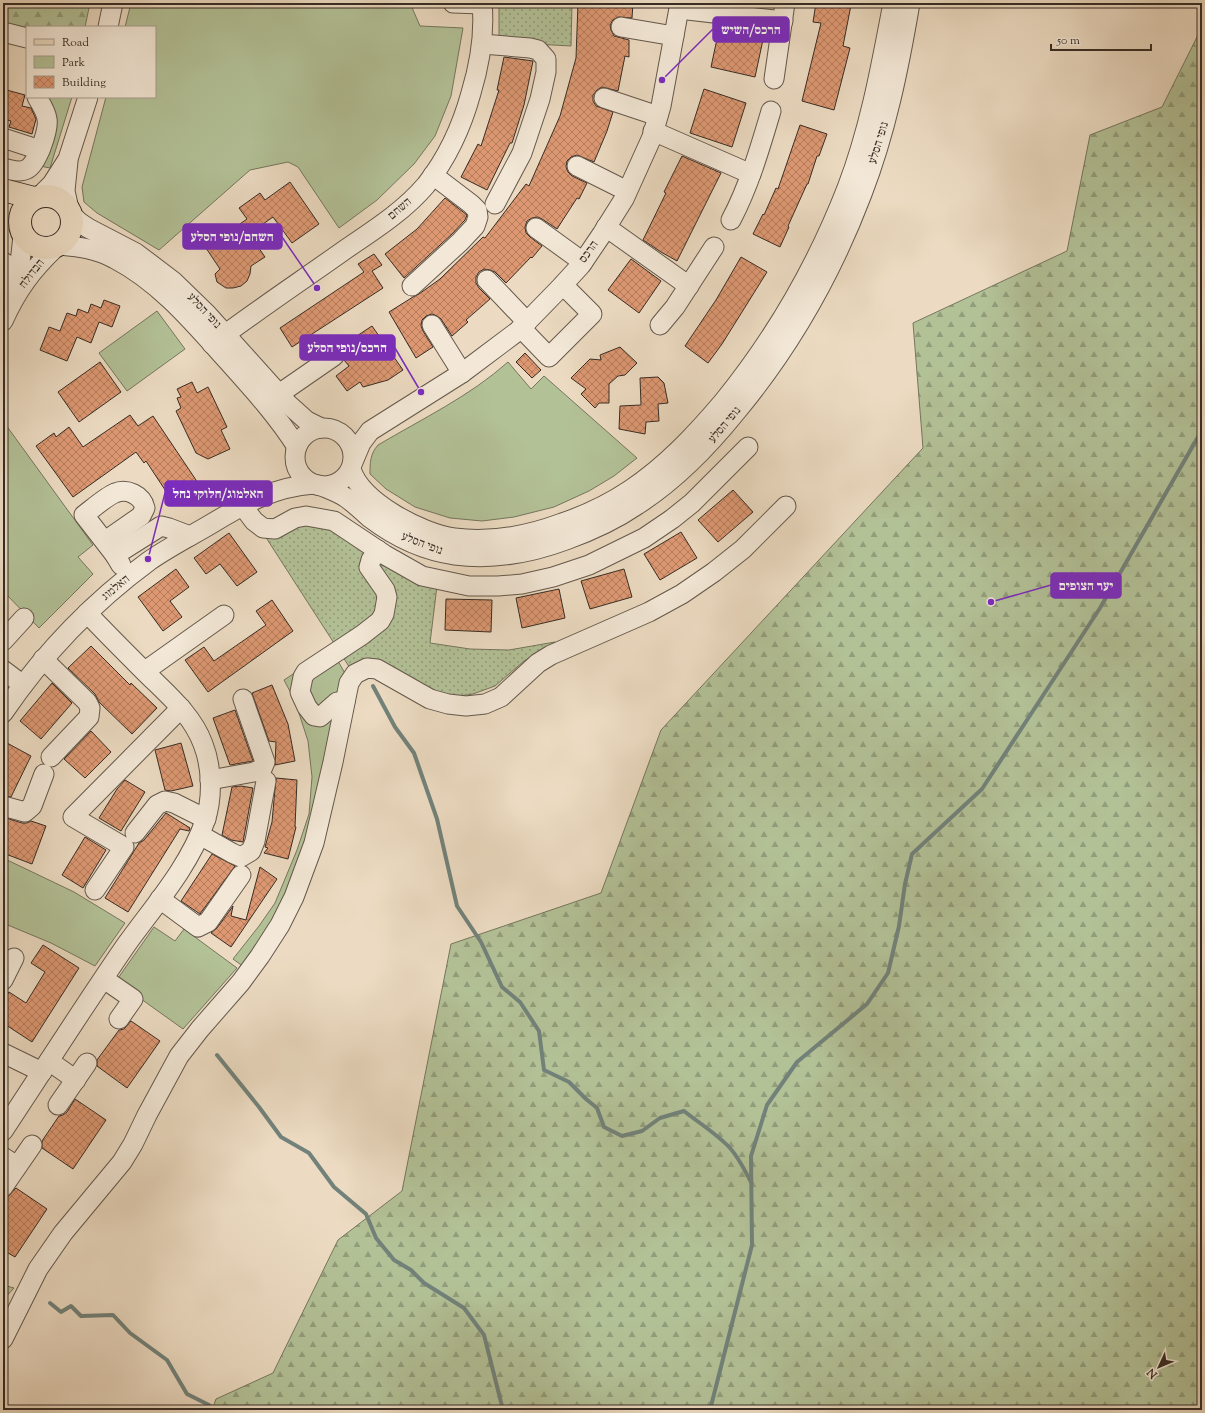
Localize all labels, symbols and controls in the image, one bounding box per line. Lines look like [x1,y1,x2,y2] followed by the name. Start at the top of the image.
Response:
[713,17,789,42] callout: הרכס/השיש
[721,22,781,40] text: הרכס/השיש
[26,26,156,98] legend
[1051,26,1151,52] scale bar
[1056,32,1080,50] text: 50 m
[62,34,89,52] text: Road
[62,54,85,72] text: Park
[62,74,106,92] text: Building
[864,120,894,166] street label: נופי הסלע
[384,194,416,224] street label: השחם
[183,224,282,249] callout: השחם/נופי הסלע
[190,229,274,247] text: השחם/נופי הסלע
[575,237,603,267] street label: הרכס
[15,255,49,293] street label: הבדולח
[183,289,225,333] street label: נופי הסלע
[300,335,395,360] callout: הרכס/נופי הסלע
[307,340,387,358] text: הרכס/נופי הסלע
[704,403,746,447] street label: נופי הסלע
[165,481,272,506] callout: האלמוג/חלוקי נחל
[173,486,264,504] text: האלמוג/חלוקי נחל
[399,528,445,560] street label: נופי הסלע
[98,571,134,605] street label: האלמוג
[1051,573,1121,598] callout: יער הצופים
[1059,578,1113,596] text: יער הצופים
[1139,1347,1179,1387] north arrow
[1144,1364,1162,1383] text: N

